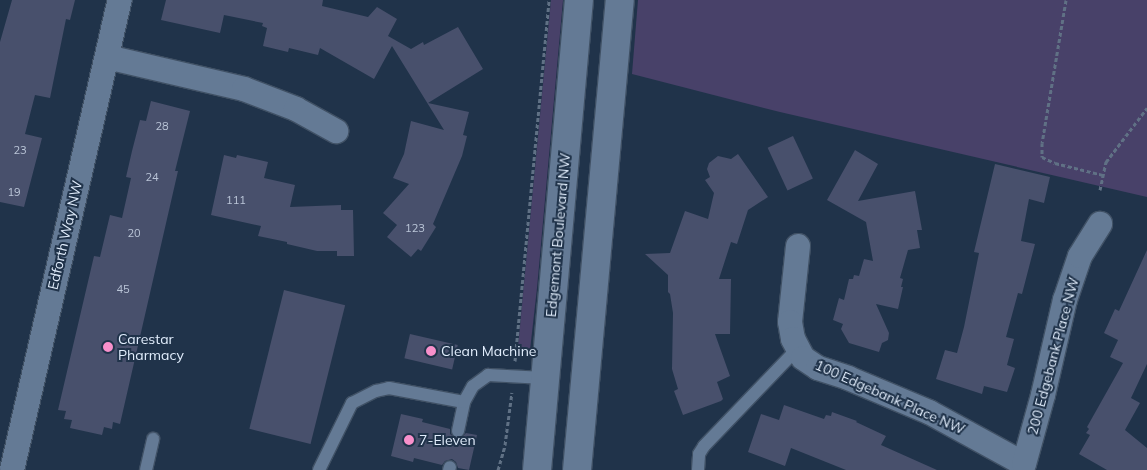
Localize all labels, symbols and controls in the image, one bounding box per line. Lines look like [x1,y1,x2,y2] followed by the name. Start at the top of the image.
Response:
[155,119,169,133] house number: 28
[13,143,27,157] house number: 23
[542,152,574,318] street label: Edgemont Boulevard NW
[145,170,159,184] house number: 24
[44,179,86,291] street label: Edforth Way NW
[7,185,21,199] house number: 19
[226,193,246,207] house number: 111
[405,221,425,235] house number: 123
[127,226,141,240] house number: 20
[1024,275,1082,437] street label: 200 Edgebank Place NW
[116,282,130,296] house number: 45
[118,331,184,364] place label: Carestar Pharmacy
[102,341,114,353] marker: Carestar Pharmacy
[441,343,536,359] place label: Clean Machine
[425,345,437,357] marker: Clean Machine
[812,356,968,438] street label: 100 Edgebank Place NW
[419,432,476,448] place label: 7-Eleven
[403,434,415,446] marker: 7-Eleven

